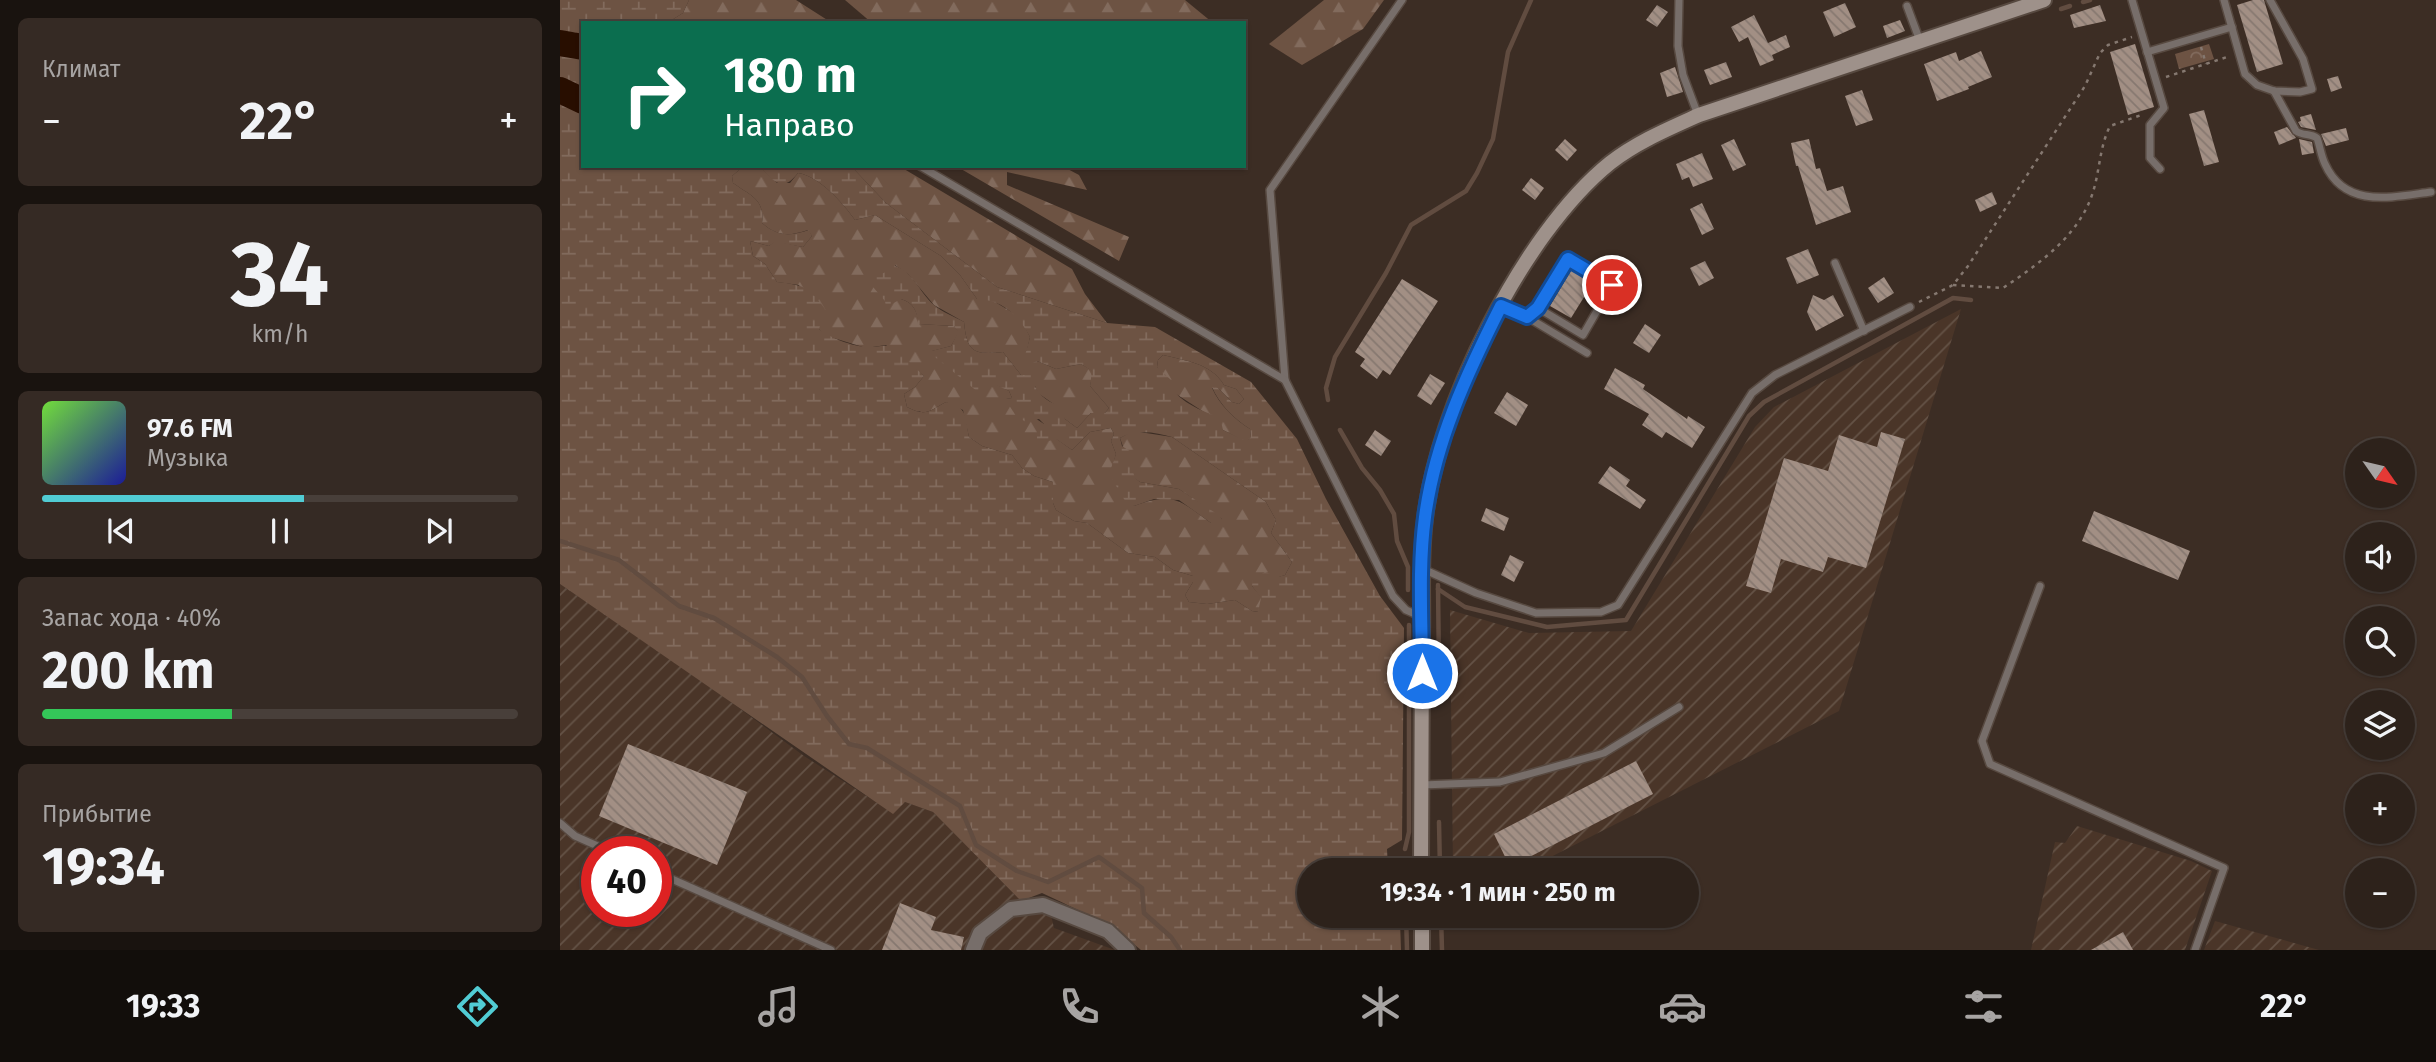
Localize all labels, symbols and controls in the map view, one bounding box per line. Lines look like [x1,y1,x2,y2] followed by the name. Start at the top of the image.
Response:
[724,46,857,105] text: 180 m
[609,49,700,140] icon: right
[42,55,120,83] text: Климат
[240,90,320,153] text: 22°
[42,98,61,144] text: −
[499,98,518,144] text: +
[724,106,855,144] text: Направо
[231,220,329,329] text: 34
[1582,255,1642,315] pin
[1593,266,1631,304] icon: arrive
[252,320,308,348] text: km/h
[147,413,233,444] text: 97.6 FM
[2345,438,2415,508] north arrow
[2345,438,2415,928] map controls
[147,444,228,472] text: Музыка
[102,512,140,550] icon: previous
[261,512,299,550] icon: pause
[420,512,458,550] icon: next
[2345,522,2415,592] button: sound
[42,604,221,632] text: Запас хода · 40%
[2345,606,2415,676] button: search
[1385,636,1459,710] position arrow
[42,639,215,702] text: 200 km
[2345,690,2415,760] button: layers
[2345,774,2415,844] button: +
[42,800,152,828] text: Прибытие
[42,835,165,898] text: 19:34
[581,836,672,927] speed limit sign: 40
[2345,858,2415,928] button: −
[1380,877,1616,908] text: 19:34 · 1 мин · 250 m
[453,982,502,1031] icon: directions
[754,982,803,1031] icon: music
[1055,982,1104,1031] icon: phone
[1356,982,1405,1031] icon: climate
[1658,982,1707,1031] icon: car
[1959,982,2008,1031] icon: filters
[126,987,200,1025] text: 19:33
[2260,987,2310,1025] text: 22°

